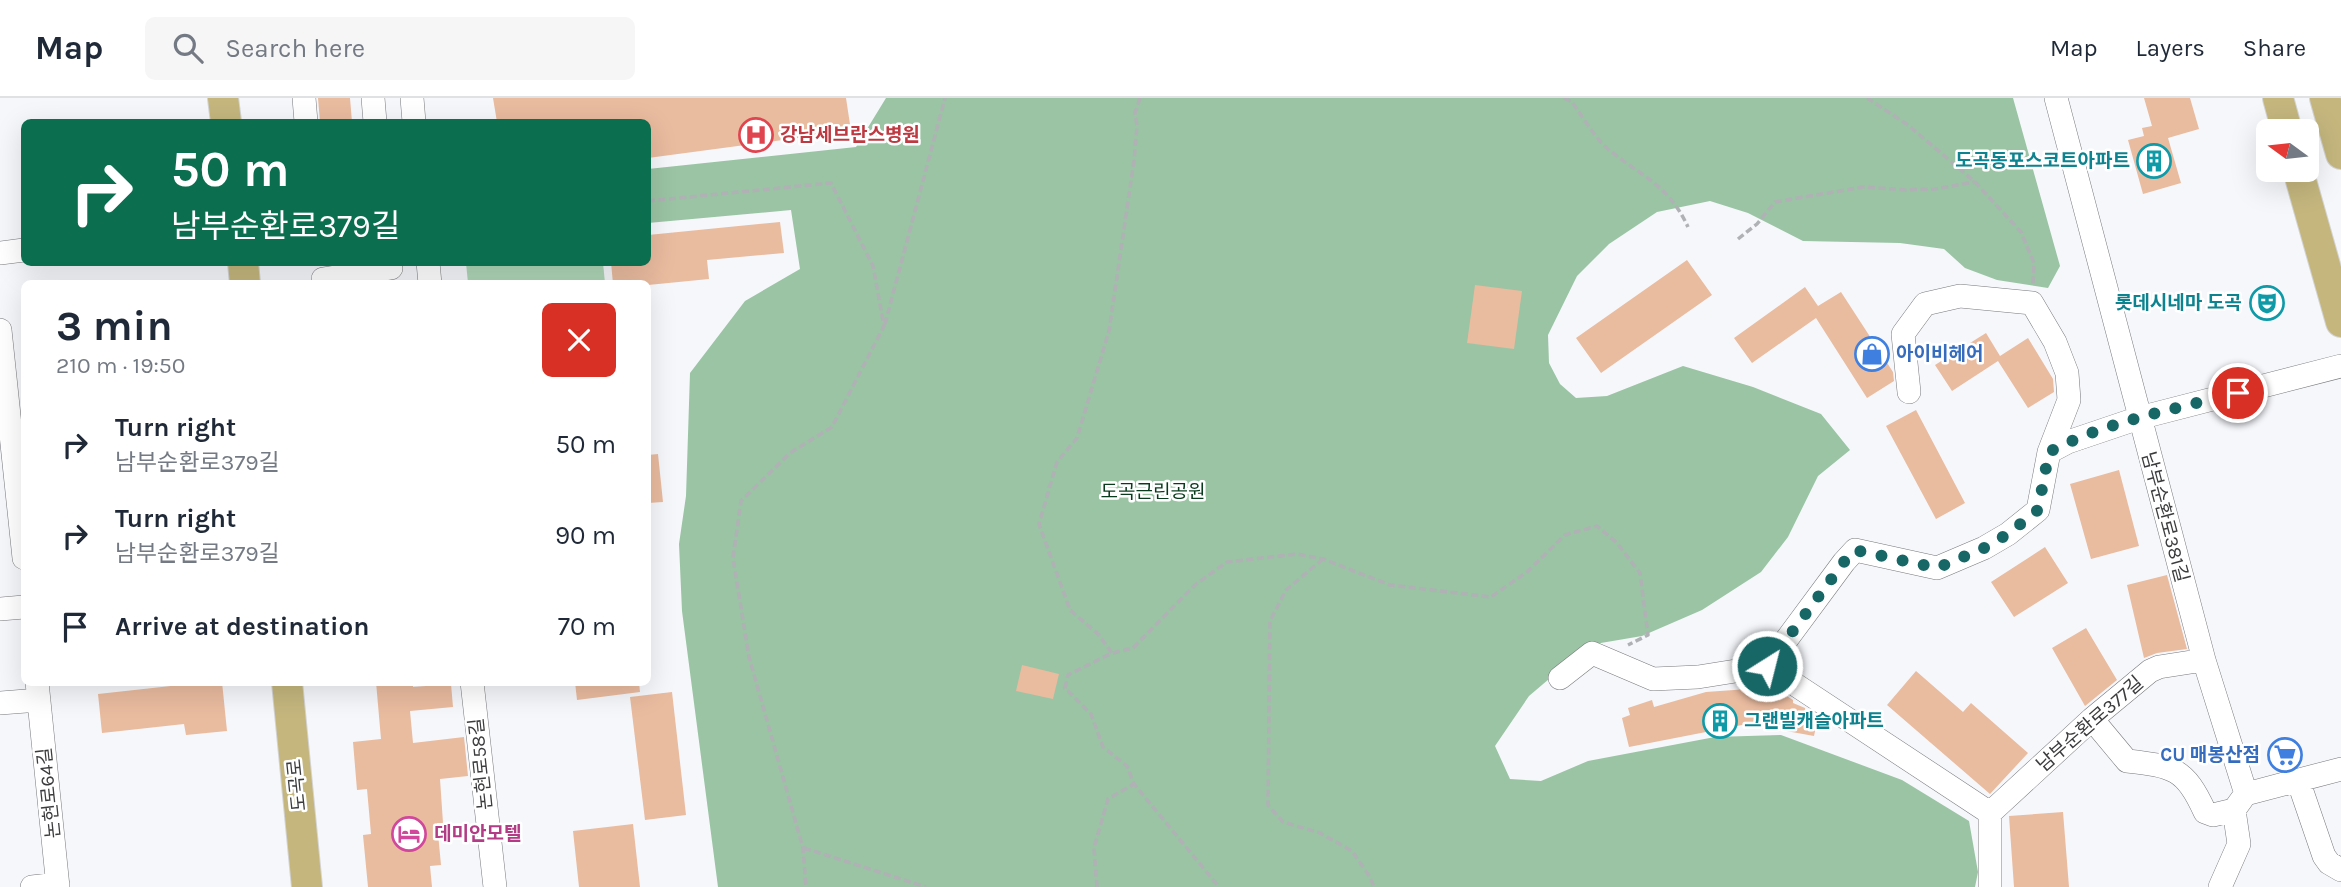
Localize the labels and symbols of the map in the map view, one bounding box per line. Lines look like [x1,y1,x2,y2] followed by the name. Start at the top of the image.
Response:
[737,116,775,154] hospital icon: 강남세브란스병원
[2256,119,2319,182] north arrow
[780,124,920,146] place label: 강남세브란스병원
[2135,142,2173,180] building icon: 도곡동포스코트아파트
[1955,150,2130,172] place label: 도곡동포스코트아파트
[2248,284,2286,322] theatre icon: 롯데시네마 도곡
[2115,292,2242,314] place label: 롯데시네마 도곡
[1853,335,1891,373] shop icon: 아이비헤어
[1896,343,1983,365] place label: 아이비헤어
[2208,363,2268,423] pin
[2137,449,2193,585] street label: 남부순환로381길
[1101,481,1205,503] park label: 도곡근린공원
[1730,629,1804,703] position arrow
[2032,672,2148,776] street label: 남부순환로377길
[1701,702,1739,740] building icon: 그랜빌캐슬아파트
[1744,710,1884,732] place label: 그랜빌캐슬아파트
[465,717,497,811] street label: 논현로58길
[2266,736,2304,774] supermarket icon: CU 매봉산점
[2160,744,2260,766] place label: CU 매봉산점
[33,746,65,840] street label: 논현로64길
[283,758,311,812] street label: 도곡로
[390,815,428,853] hotel icon: 데미안모텔
[434,823,521,845] place label: 데미안모텔

